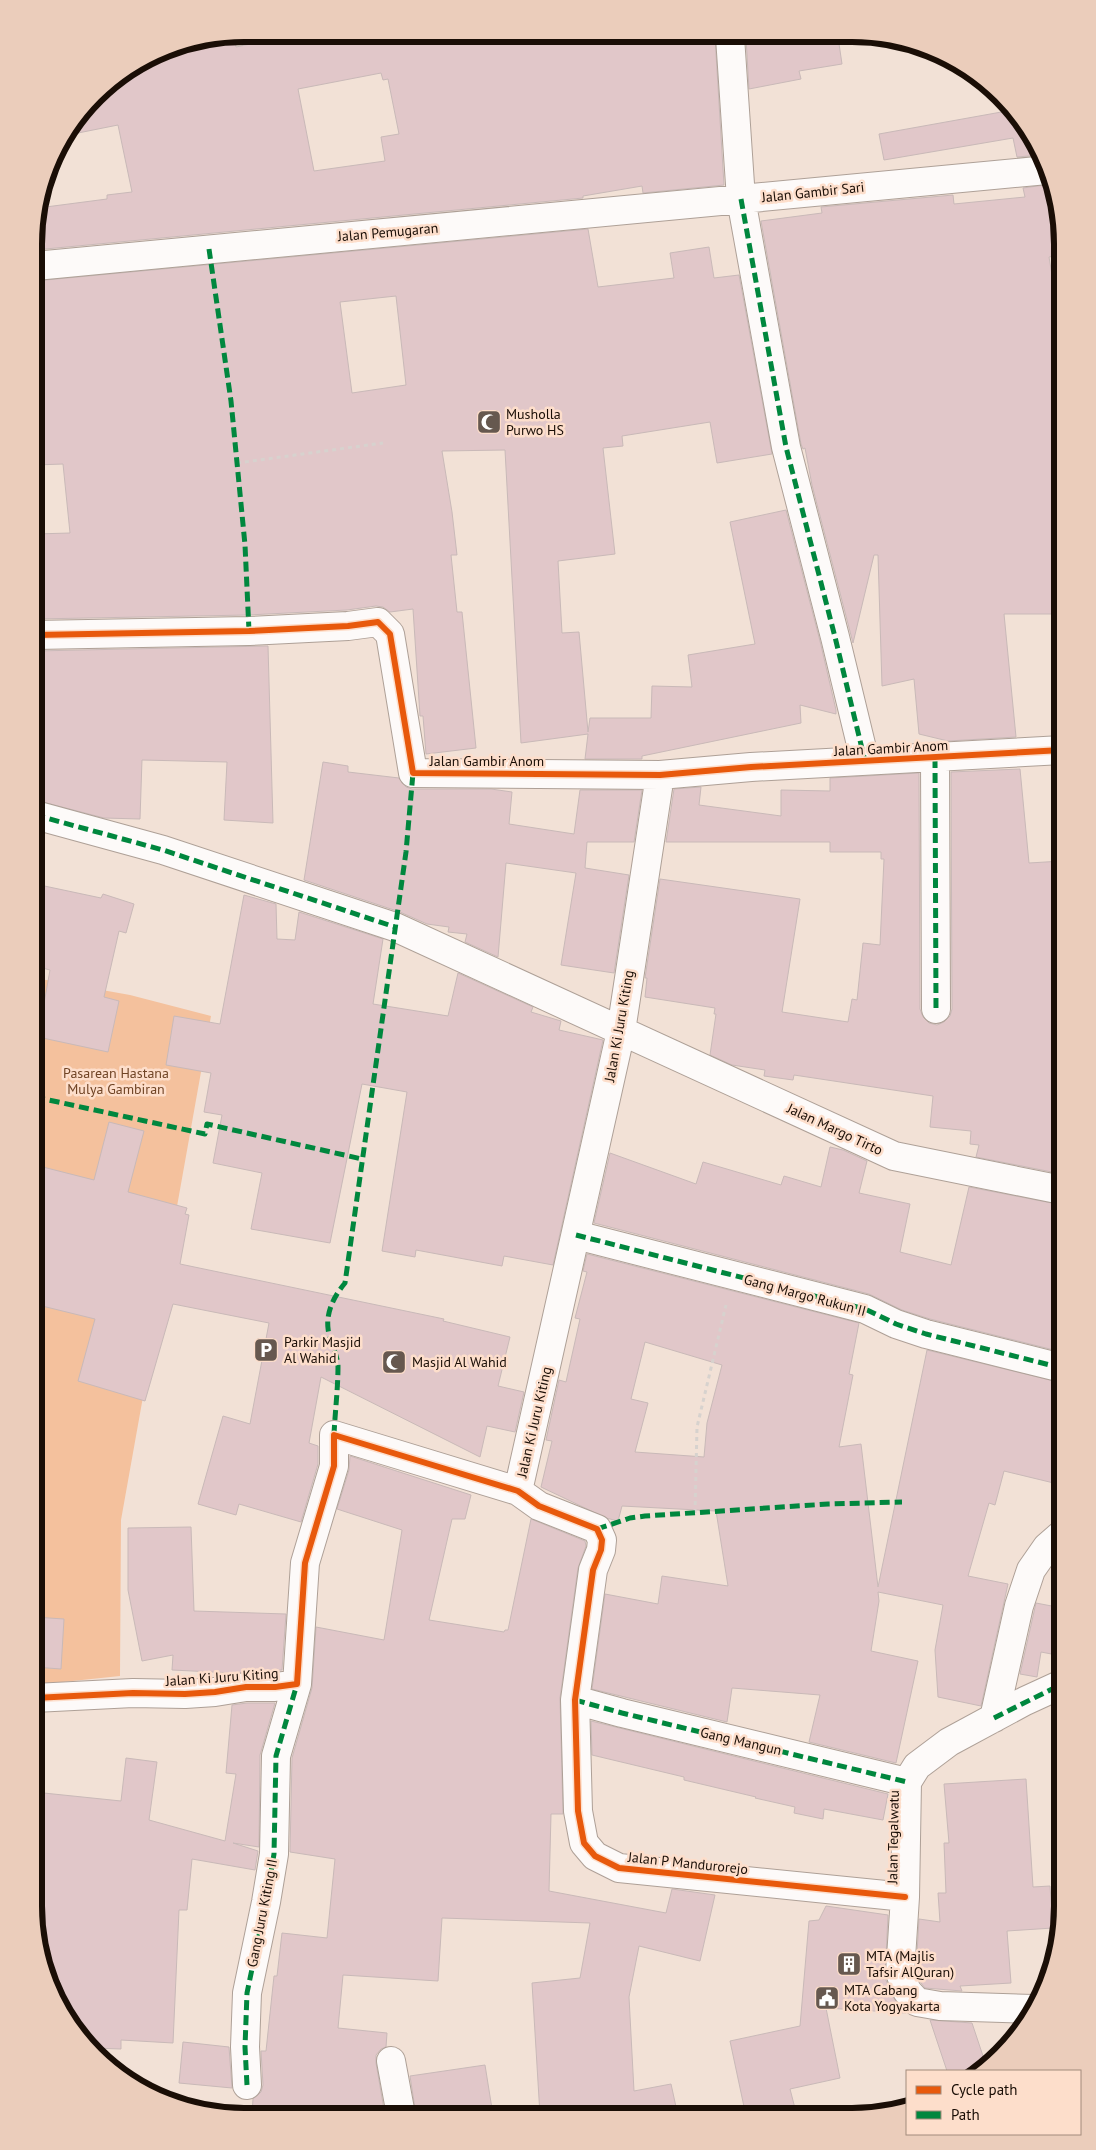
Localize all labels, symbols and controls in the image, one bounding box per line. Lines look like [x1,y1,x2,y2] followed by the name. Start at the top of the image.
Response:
[760,178,865,206] street label: Jalan Gambir Sari
[336,219,439,245] street label: Jalan Pemugaran
[506,405,564,439] place label: Musholla Purwo HS
[476,409,502,435] mosque icon: Musholla Purwo HS
[832,736,949,760] street label: Jalan Gambir Anom
[429,752,544,770] street label: Jalan Gambir Anom
[600,969,638,1084] street label: Jalan Ki Juru Kiting
[63,1064,169,1098] park label: Pasarean Hastana Mulya Gambiran
[783,1099,886,1159] street label: Jalan Margo Tirto
[742,1270,868,1320] street label: Gang Margo Rukun II
[284,1333,361,1367] place label: Parkir Masjid Al Wahid
[253,1337,279,1363] parking icon: Parkir Masjid Al Wahid
[381,1349,407,1375] mosque icon: Masjid Al Wahid
[412,1353,507,1371] place label: Masjid Al Wahid
[512,1365,555,1480] street label: Jalan Ki Juru Kiting
[164,1664,279,1690] street label: Jalan Ki Juru Kiting
[699,1723,783,1759] street label: Gang Mangun
[883,1790,903,1885] street label: Jalan Tegalwatu
[626,1848,749,1878] street label: Jalan P Mandurorejo
[243,1857,281,1969] street label: Gang Juru Kiting II
[866,1947,954,1981] place label: MTA (Majlis Tafsir AlQuran)
[836,1951,862,1977] building icon: MTA (Majlis Tafsir AlQuran)
[844,1981,940,2015] place label: MTA Cabang Kota Yogyakarta
[814,1985,840,2011] public building icon: MTA Cabang Kota Yogyakarta
[906,2070,1081,2135] legend
[951,2080,1017,2099] text: Cycle path
[951,2105,980,2124] text: Path

